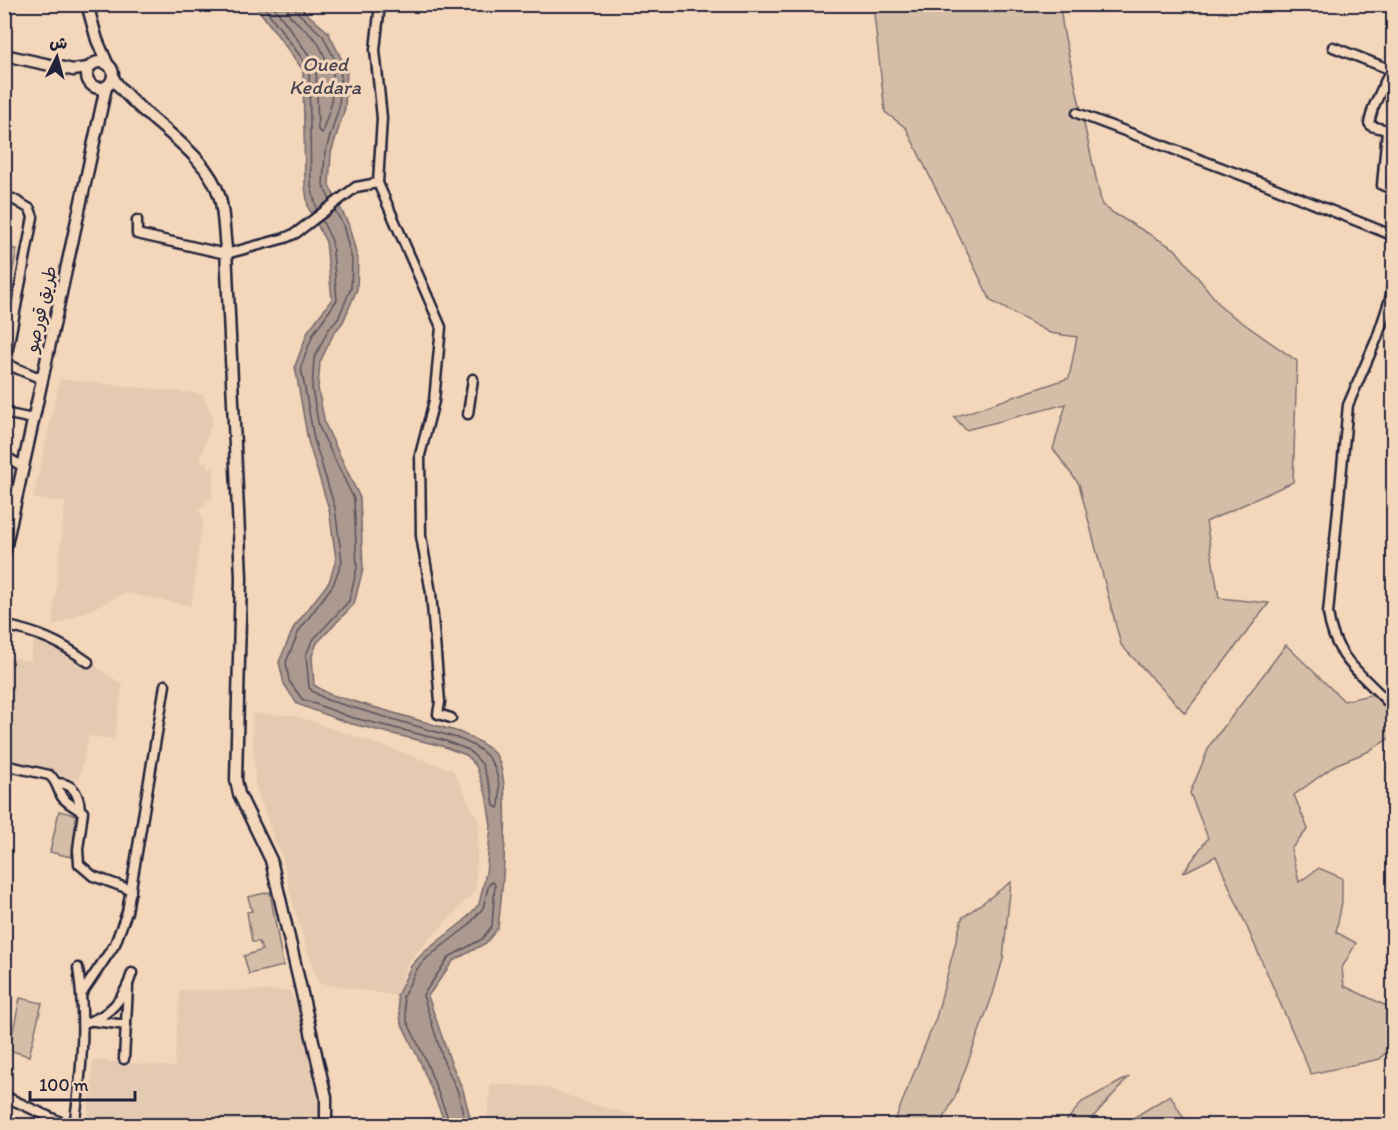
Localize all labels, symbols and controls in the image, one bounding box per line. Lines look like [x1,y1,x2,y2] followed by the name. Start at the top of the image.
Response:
[27,27,87,87] north arrow
[49,32,68,53] text: ش
[289,52,362,99] water label: Oued Keddara
[20,264,63,356] street label: طريق قورصو
[30,1064,135,1102] scale bar
[39,1074,89,1096] text: 100 m

